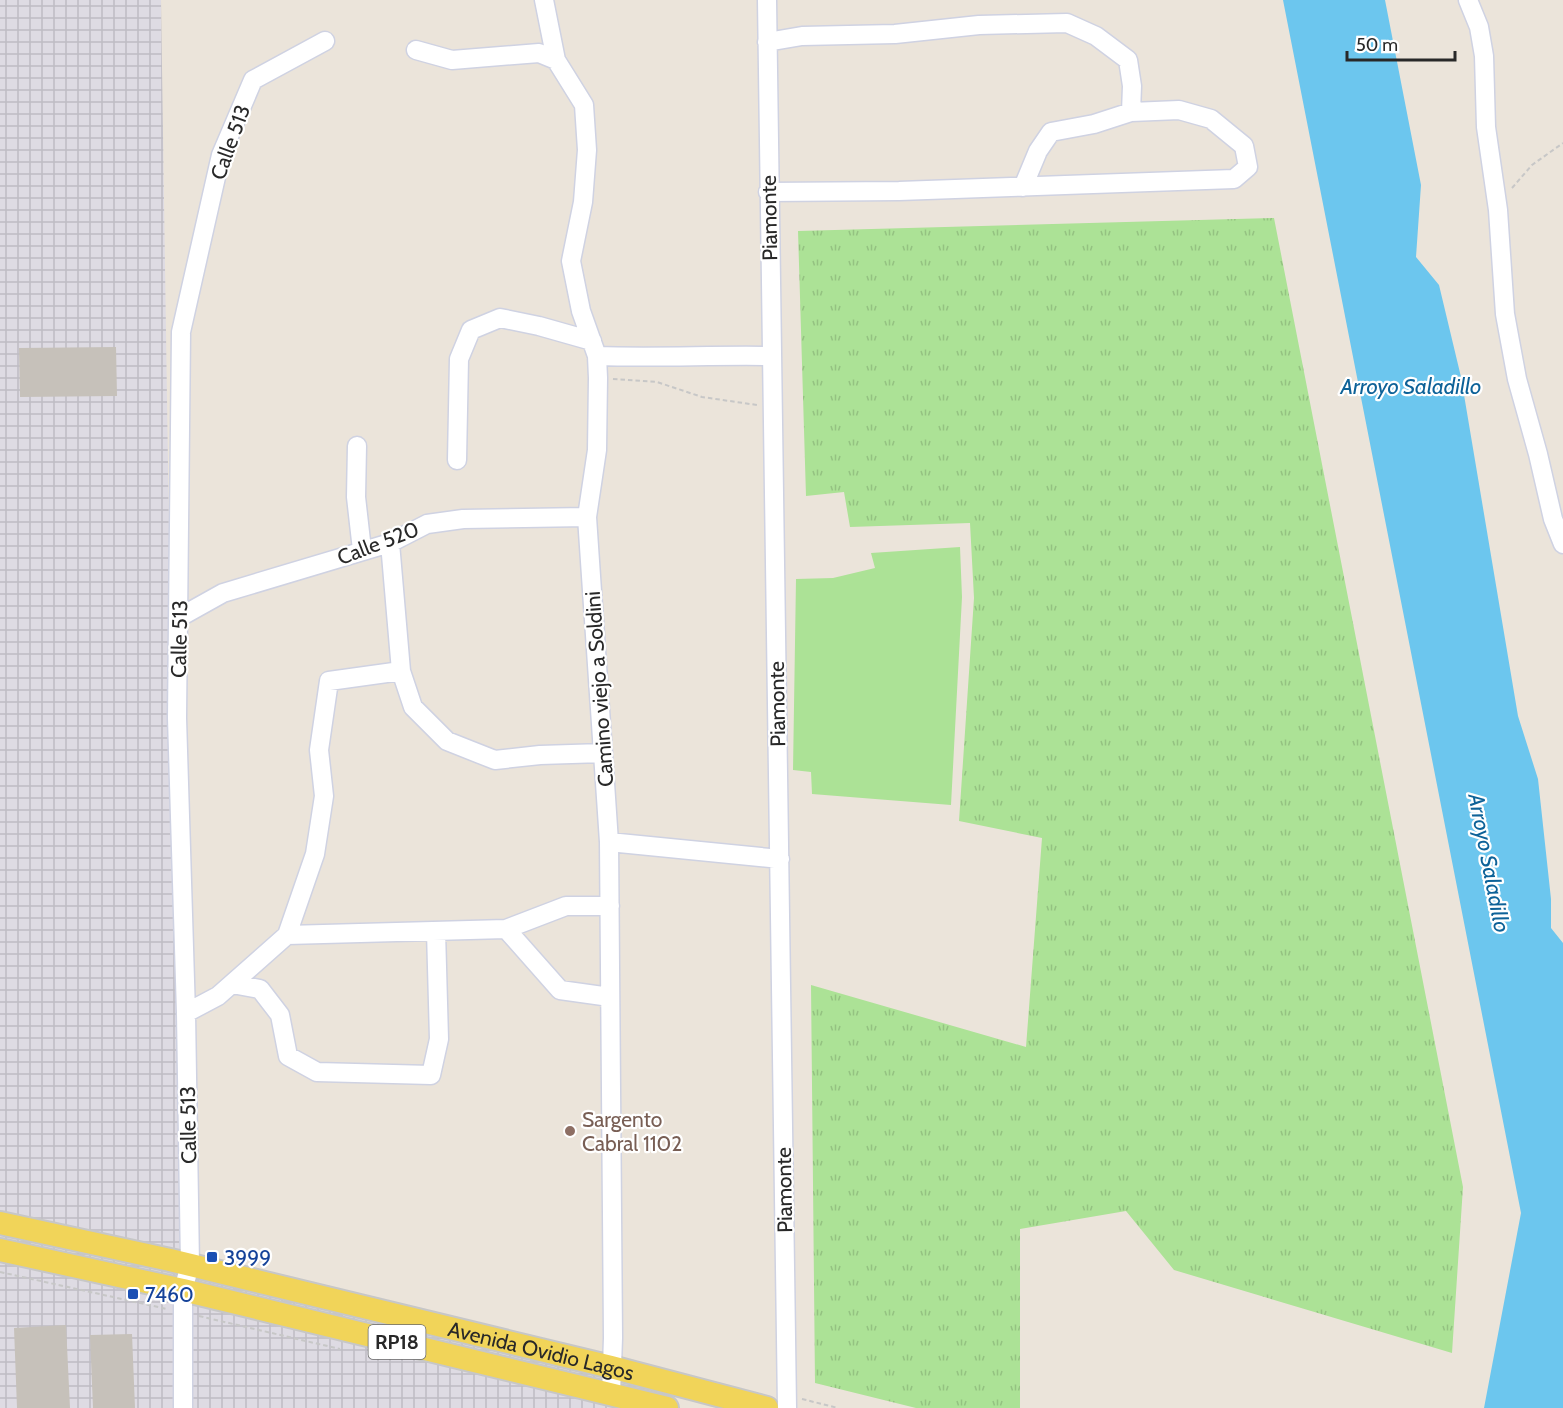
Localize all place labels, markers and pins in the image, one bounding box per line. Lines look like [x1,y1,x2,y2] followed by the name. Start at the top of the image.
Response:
[582,1107,682,1156] place label: Sargento Cabral 1102
[563,1124,577,1138] marker: Sargento Cabral 1102
[224,1245,271,1270] place label: 3999
[205,1250,219,1264] marker: 3999
[145,1282,194,1307] place label: 7460
[126,1287,140,1301] marker: 7460

